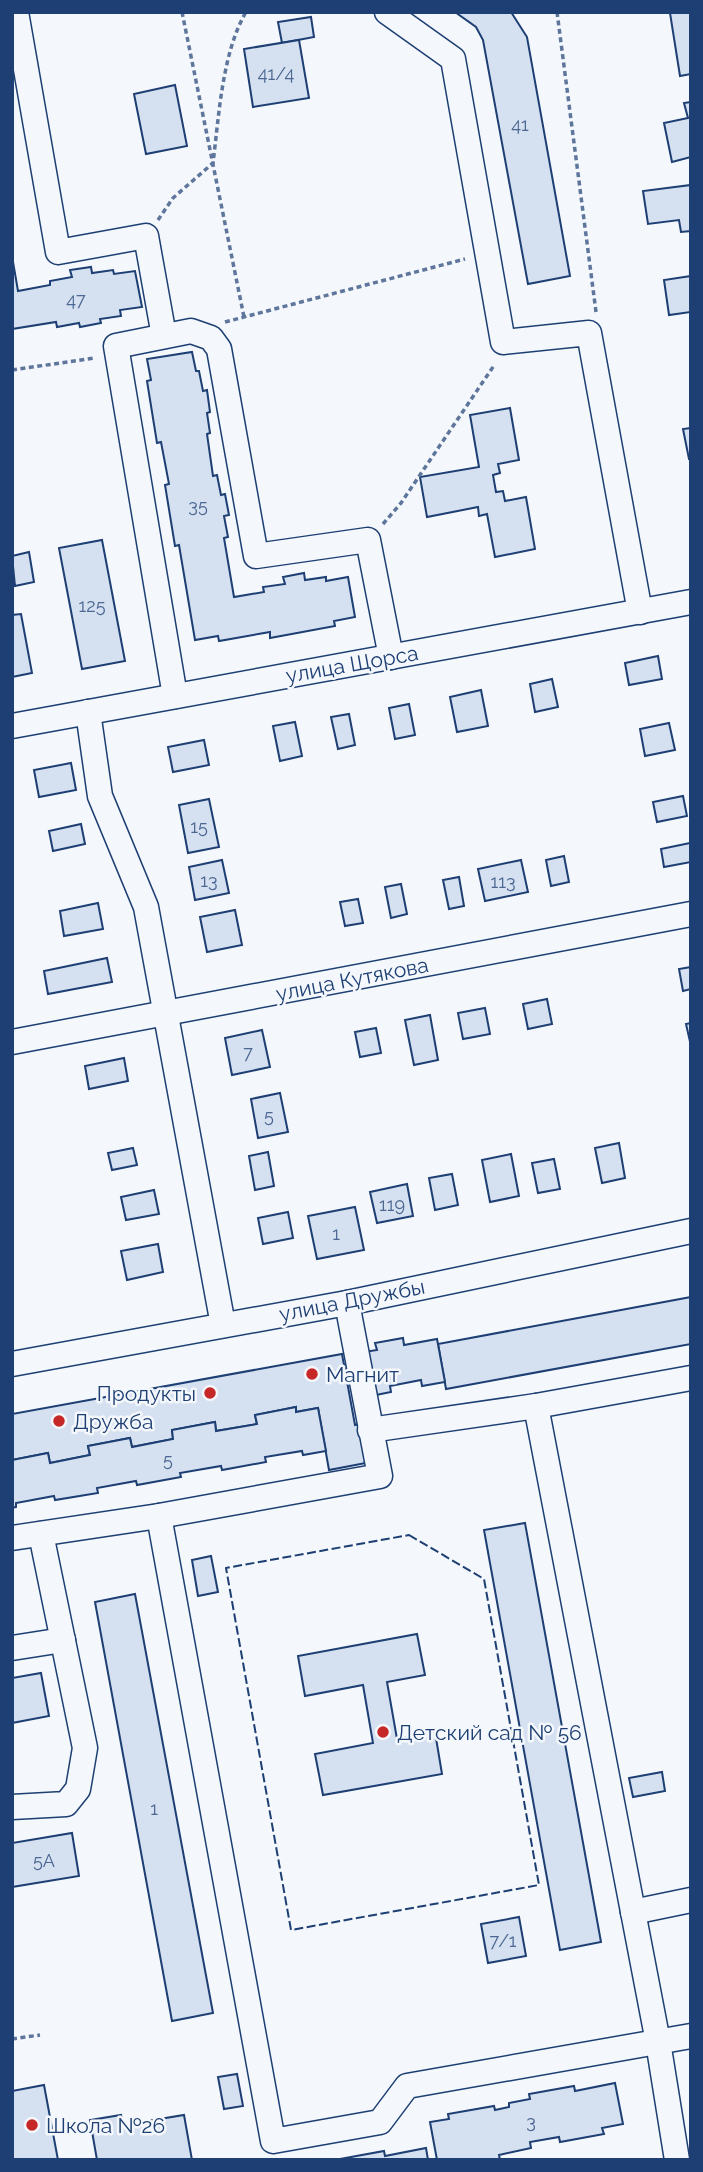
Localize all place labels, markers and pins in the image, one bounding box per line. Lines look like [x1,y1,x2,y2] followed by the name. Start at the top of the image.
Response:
[326,1362,399,1387] place label: Магнит
[304,1366,320,1382] marker: Магнит
[97,1381,196,1406] place label: Продукты
[202,1385,218,1401] marker: Продукты
[73,1409,153,1434] place label: Дружба
[51,1413,67,1429] marker: Дружба
[397,1720,582,1745] place label: Детский сад № 56
[375,1724,391,1740] marker: Детский сад № 56
[46,2113,165,2138] place label: Школа №26
[24,2117,40,2133] marker: Школа №26

